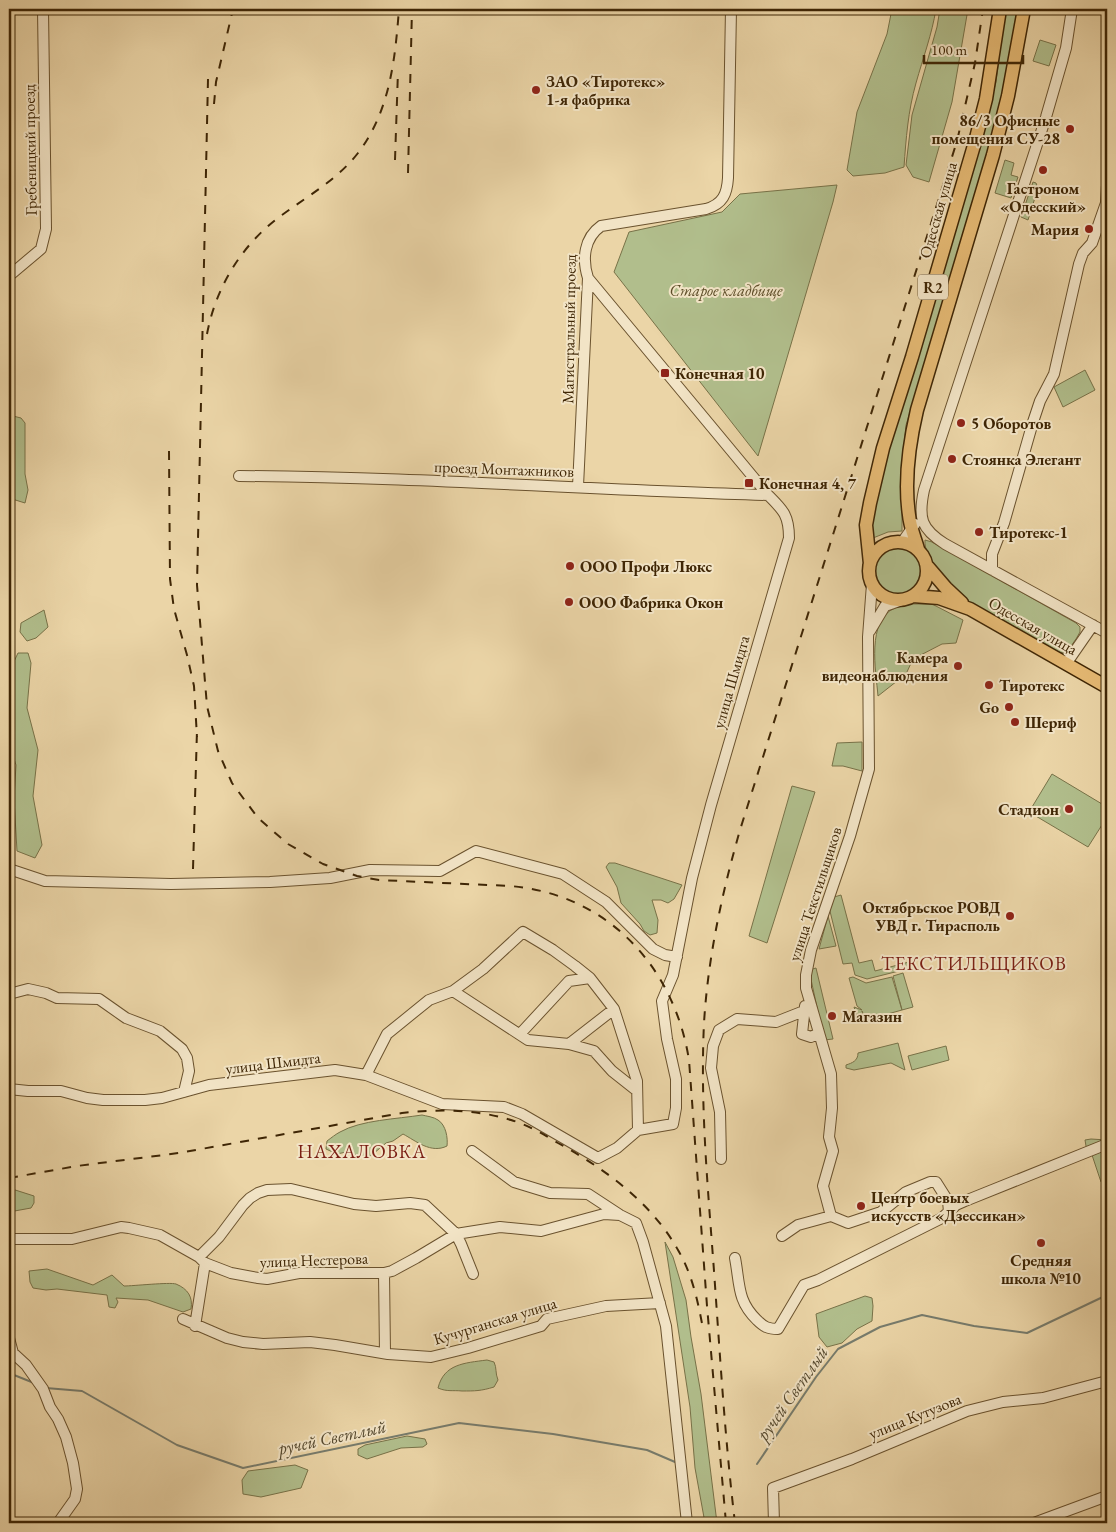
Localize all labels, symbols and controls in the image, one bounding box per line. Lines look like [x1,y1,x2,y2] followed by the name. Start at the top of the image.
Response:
[924,32,1022,64] scale bar
[931,40,968,59] text: 100 m
[546,71,665,110] place label: ЗАО «Тиротекс» 1-я фабрика
[18,83,42,216] street label: Гребеницкий проезд
[530,84,542,96] marker: ЗАО «Тиротекс» 1-я фабрика
[931,110,1060,149] place label: 86/3 Офисные помещения СУ-28
[1064,123,1076,135] marker: 86/3 Офисные помещения СУ-28
[914,159,962,261] street label: Одесская улица
[1037,164,1049,176] marker: Гастроном «Одесский»
[1000,178,1086,217] place label: Гастроном «Одесский»
[1031,219,1079,240] place label: Мария
[1083,223,1095,235] marker: Мария
[557,253,581,404] street label: Магистральный проезд
[918,274,948,300] road number: R2
[670,280,783,301] park label: Старое кладбище
[675,363,765,384] place label: Конечная 10
[659,367,671,379] marker: Конечная 10
[971,413,1052,434] place label: 5 Оборотов
[955,417,967,429] marker: 5 Оборотов
[962,449,1082,470] place label: Стоянка Элегант
[946,453,958,465] marker: Стоянка Элегант
[434,456,575,482] street label: проезд Монтажников
[759,473,857,494] place label: Конечная 4, 7
[743,477,755,489] marker: Конечная 4, 7
[989,522,1068,543] place label: Тиротекс-1
[973,526,985,538] marker: Тиротекс-1
[580,556,712,577] place label: ООО Профи Люкс
[564,560,576,572] marker: ООО Профи Люкс
[579,592,723,613] place label: ООО Фабрика Окон
[985,592,1082,660] street label: Одесская улица
[563,596,575,608] marker: ООО Фабрика Окон
[708,632,754,731] street label: улица Шмидта
[822,647,949,686] place label: Камера видеонаблюдения
[952,660,964,672] marker: Камера видеонаблюдения
[999,675,1065,696] place label: Тиротекс
[983,679,995,691] marker: Тиротекс
[979,697,999,718] place label: Go
[1003,701,1015,713] marker: Go
[1025,712,1077,733] place label: Шериф
[1009,716,1021,728] marker: Шериф
[998,799,1059,820] place label: Стадион
[1063,803,1075,815] marker: Стадион
[783,824,847,964] street label: улица Текстильщиков
[863,897,1001,936] place label: Октябрьское РОВД УВД г. Тирасполь
[1004,910,1016,922] marker: Октябрьское РОВД УВД г. Тирасполь
[881,951,1067,976] district label: ТЕКСТИЛЬЩИКОВ
[842,1006,902,1027] place label: Магазин
[826,1010,838,1022] marker: Магазин
[224,1047,322,1079] street label: улица Шмидта
[298,1139,427,1164] district label: НАХАЛОВКА
[871,1187,1026,1226] place label: Центр боевых искусств «Дзессикан»
[855,1200,867,1212] marker: Центр боевых искусств «Дзессикан»
[1035,1237,1047,1249] marker: Средняя школа №10
[260,1248,369,1272] street label: улица Нестерова
[1001,1250,1082,1289] place label: Средняя школа №10
[431,1292,560,1350] street label: Кучурганская улица
[749,1341,834,1448] water label: ручей Светлый
[866,1388,965,1444] street label: улица Кутузова
[273,1414,388,1461] water label: ручей Светлый

